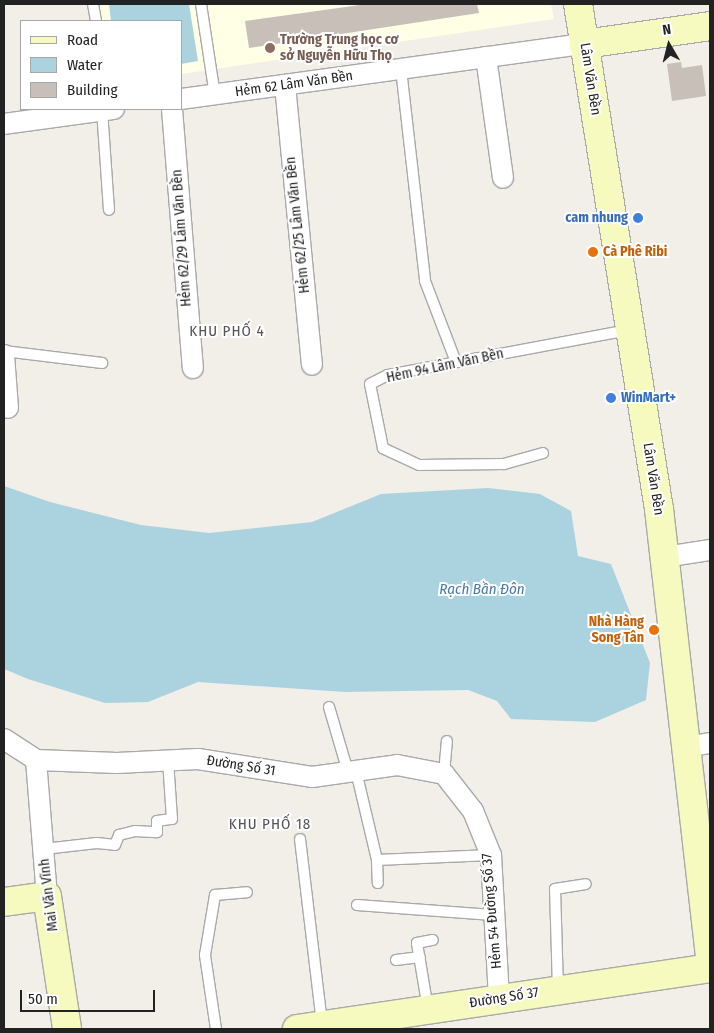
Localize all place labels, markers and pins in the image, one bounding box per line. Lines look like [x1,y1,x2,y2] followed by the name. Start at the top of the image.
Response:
[280,32,399,64] place label: Trường Trung học cơ sở Nguyễn Hữu Thọ
[264,42,276,54] marker: Trường Trung học cơ sở Nguyễn Hữu Thọ
[565,210,628,226] place label: cam nhung
[632,212,644,224] marker: cam nhung
[603,244,667,260] place label: Cà Phê Ribi
[587,246,599,258] marker: Cà Phê Ribi
[621,390,676,406] place label: WinMart+
[605,392,617,404] marker: WinMart+
[589,614,644,646] place label: Nhà Hàng Song Tân
[648,624,660,636] marker: Nhà Hàng Song Tân

